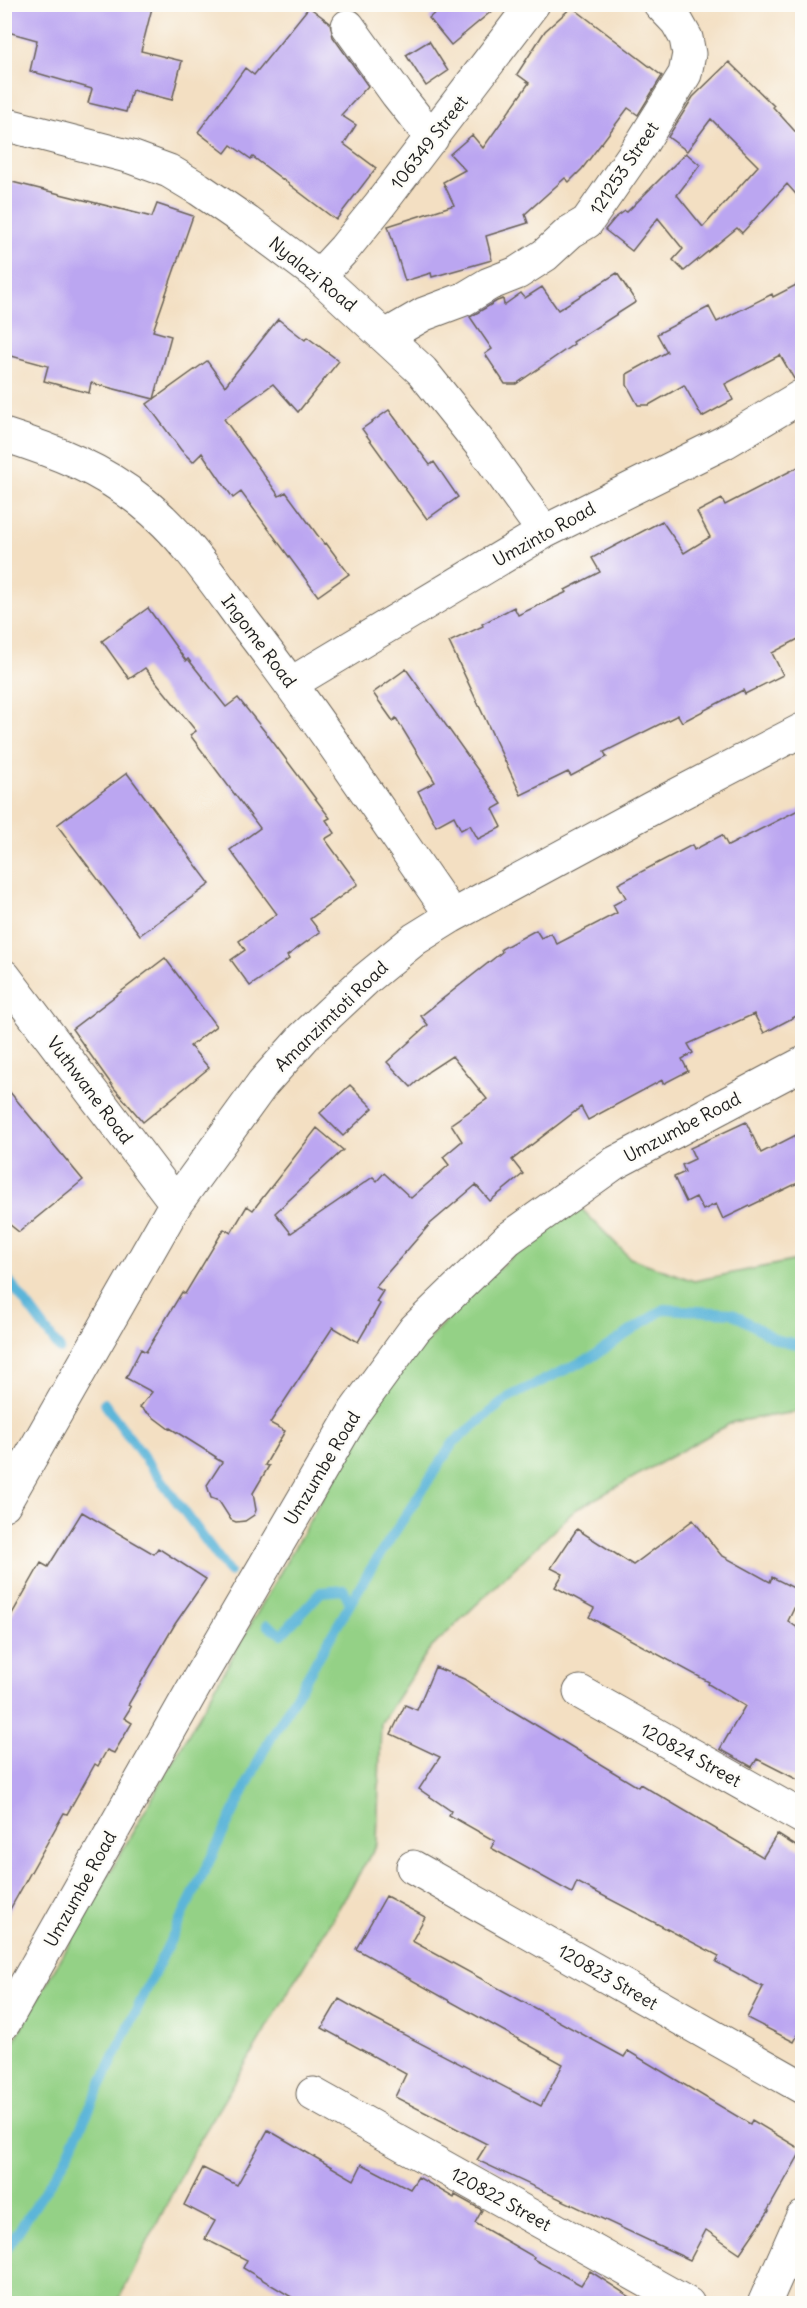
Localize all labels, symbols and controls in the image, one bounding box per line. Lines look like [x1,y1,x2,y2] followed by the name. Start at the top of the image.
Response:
[385,91,473,193] street label: 106349 Street
[585,117,663,219] street label: 121253 Street
[264,232,362,317] street label: Nyalazi Road
[489,496,600,572] street label: Umzinto Road
[217,590,302,692] street label: Ingome Road
[269,956,393,1076] street label: Amanzimtoti Road
[42,1032,138,1149] street label: Vuthwane Road
[620,1086,745,1167] street label: Umzumbe Road
[279,1406,365,1529] street label: Umzumbe Road
[637,1718,745,1792] street label: 120824 Street
[39,1827,122,1951] street label: Umzumbe Road
[554,1939,662,2015] street label: 120823 Street
[447,2162,555,2236] street label: 120822 Street

